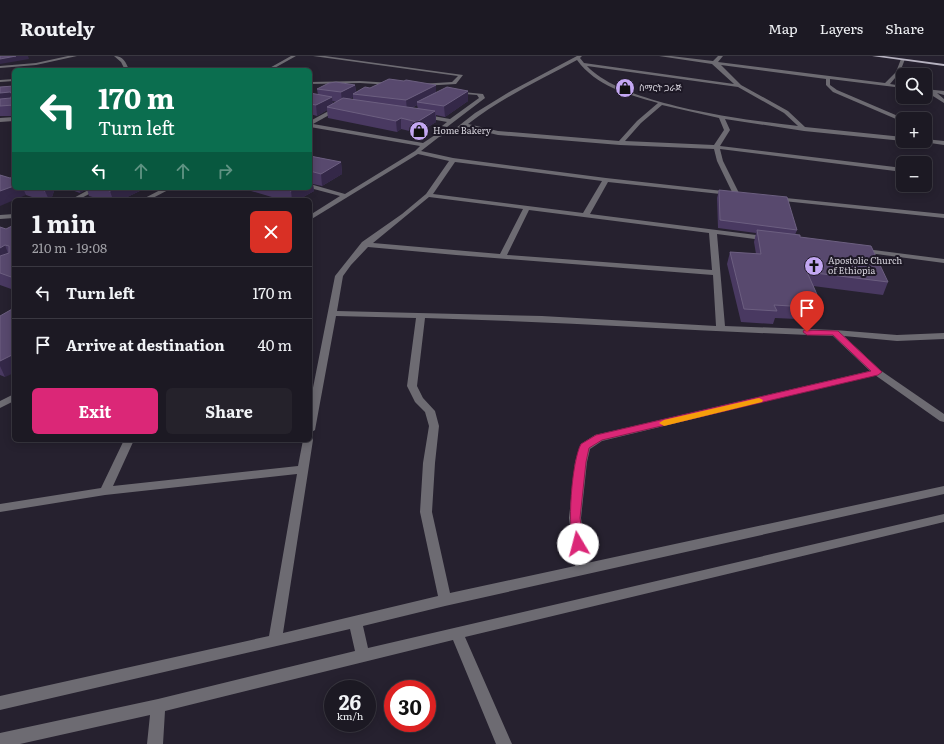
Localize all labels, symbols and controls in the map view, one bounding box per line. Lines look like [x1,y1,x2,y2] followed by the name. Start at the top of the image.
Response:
[20,14,95,42] text: Routely
[768,18,798,38] text: Map
[820,18,863,38] text: Layers
[885,18,924,38] text: Share
[896,68,932,192] map controls
[896,68,932,104] button: search
[98,76,175,118] text: 170 m
[614,77,636,99] shop icon: ስማርት ጋራጅ
[639,80,682,94] place label: ስማርት ጋራጅ
[32,84,84,136] icon: left
[896,112,932,148] button: +
[98,114,175,141] text: Turn left
[408,120,430,142] shop icon: Home Bakery
[433,123,492,137] place label: Home Bakery
[896,156,932,192] button: −
[88,160,110,182] icon: left
[130,160,152,182] icon: ahead
[172,160,194,182] icon: ahead
[214,160,236,182] icon: right
[32,205,96,240] text: 1 min
[250,211,292,253] button: close
[32,238,107,257] text: 210 m · 19:08
[828,253,902,277] place label: Apostolic Church of Ethiopia
[803,255,825,277] church icon: Apostolic Church of Ethiopia
[66,281,135,304] text: Turn left
[253,281,292,304] text: 170 m
[32,282,54,304] icon: left
[790,291,824,332] pin
[796,297,818,319] icon: arrive
[66,333,225,356] text: Arrive at destination
[258,333,292,356] text: 40 m
[32,334,54,356] icon: arrive
[32,388,158,434] button: Exit
[166,388,292,434] button: Share
[557,523,599,565] position arrow
[384,680,436,732] speed limit sign: 30
[339,686,361,716] text: 26
[337,708,363,723] text: km/h

